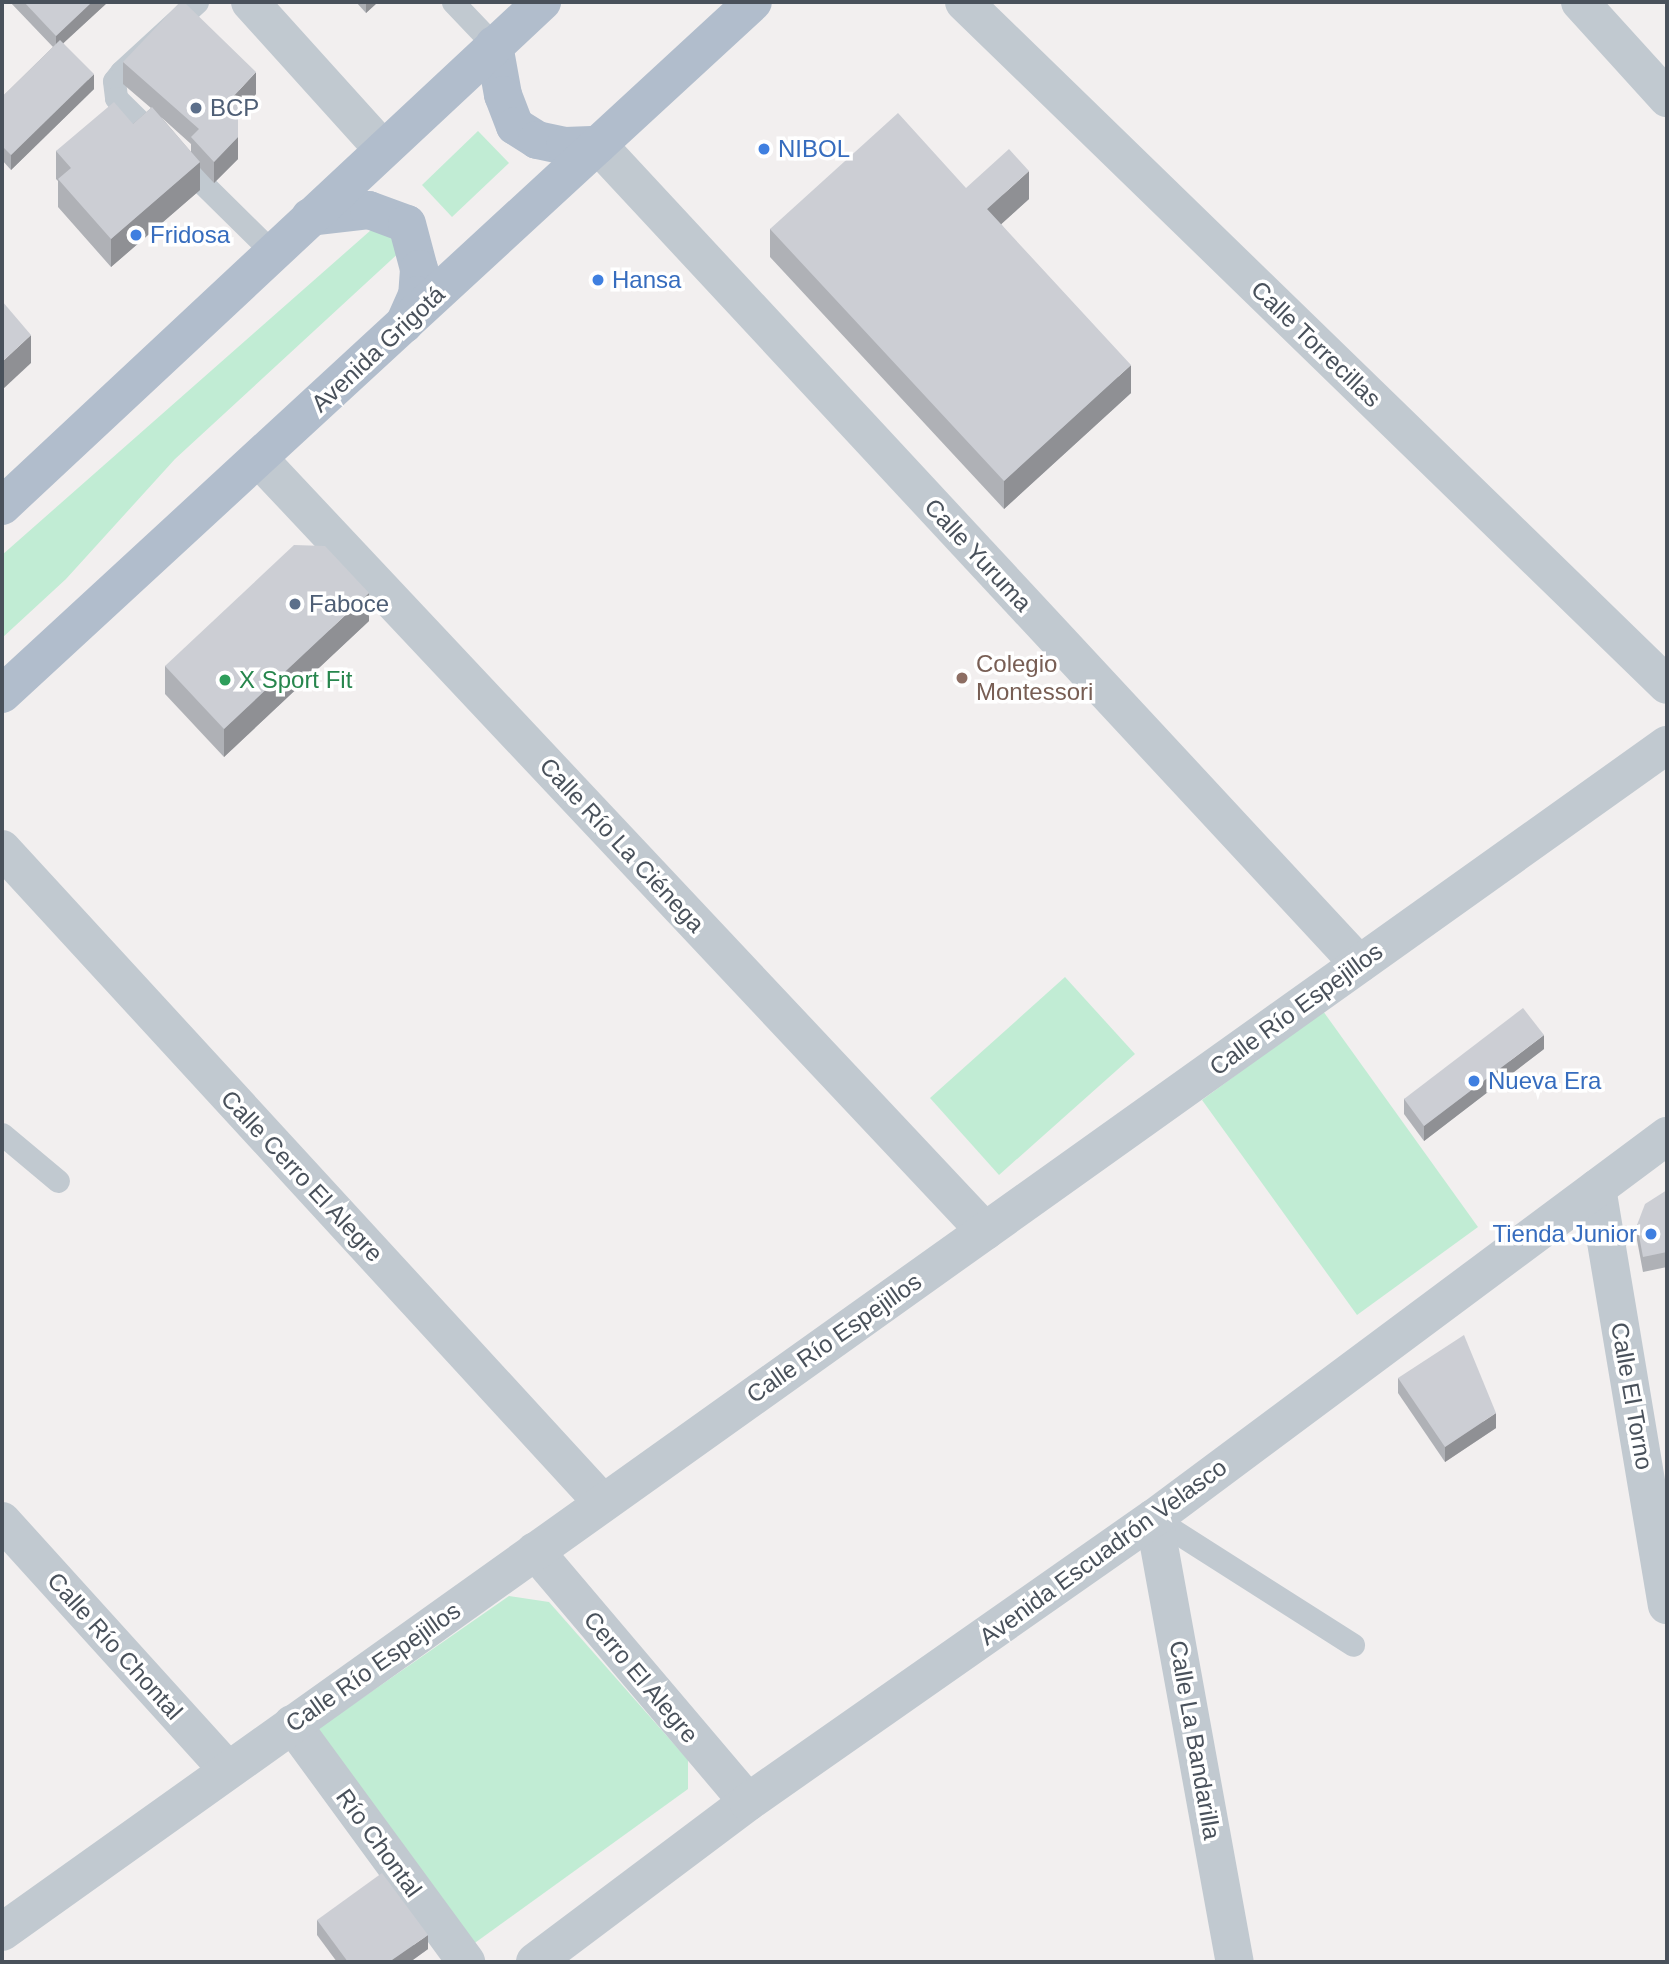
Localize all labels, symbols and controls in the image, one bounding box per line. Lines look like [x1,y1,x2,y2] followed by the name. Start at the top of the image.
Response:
[210,94,259,122] place label: BCP
[188,100,204,116] marker: BCP
[778,135,850,163] place label: NIBOL
[756,141,772,157] marker: NIBOL
[150,221,230,249] place label: Fridosa
[128,227,144,243] marker: Fridosa
[612,266,681,294] place label: Hansa
[590,272,606,288] marker: Hansa
[1245,275,1387,413] street label: Calle Torrecillas
[305,280,451,418] street label: Avenida Grigotá
[918,492,1038,618] street label: Calle Yuruma
[309,590,389,618] place label: Faboce
[287,596,303,612] marker: Faboce
[976,650,1093,706] place label: Colegio Montessori
[239,666,352,694] place label: X Sport Fit
[954,670,970,686] marker: Colegio Montessori
[217,672,233,688] marker: X Sport Fit
[534,752,710,938] street label: Calle Río La Ciénega
[1204,937,1388,1081] street label: Calle Río Espejillos
[1488,1067,1601,1095] place label: Nueva Era
[1466,1073,1482,1089] marker: Nueva Era
[215,1084,389,1268] street label: Calle Cerro El Alegre
[1492,1220,1637,1248] place label: Tienda Junior
[1643,1226,1659,1242] marker: Tienda Junior
[741,1267,927,1409] street label: Calle Río Espejillos
[1605,1320,1659,1472] street label: Calle El Torno
[974,1453,1232,1651] street label: Avenida Escuadrón Velasco
[41,1566,189,1726] street label: Calle Río Chontal
[280,1596,466,1738] street label: Calle Río Espejillos
[577,1605,705,1749] street label: Cerro El Alegre
[1163,1638,1227,1842] street label: Calle La Bandarilla
[330,1783,428,1903] street label: Río Chontal

